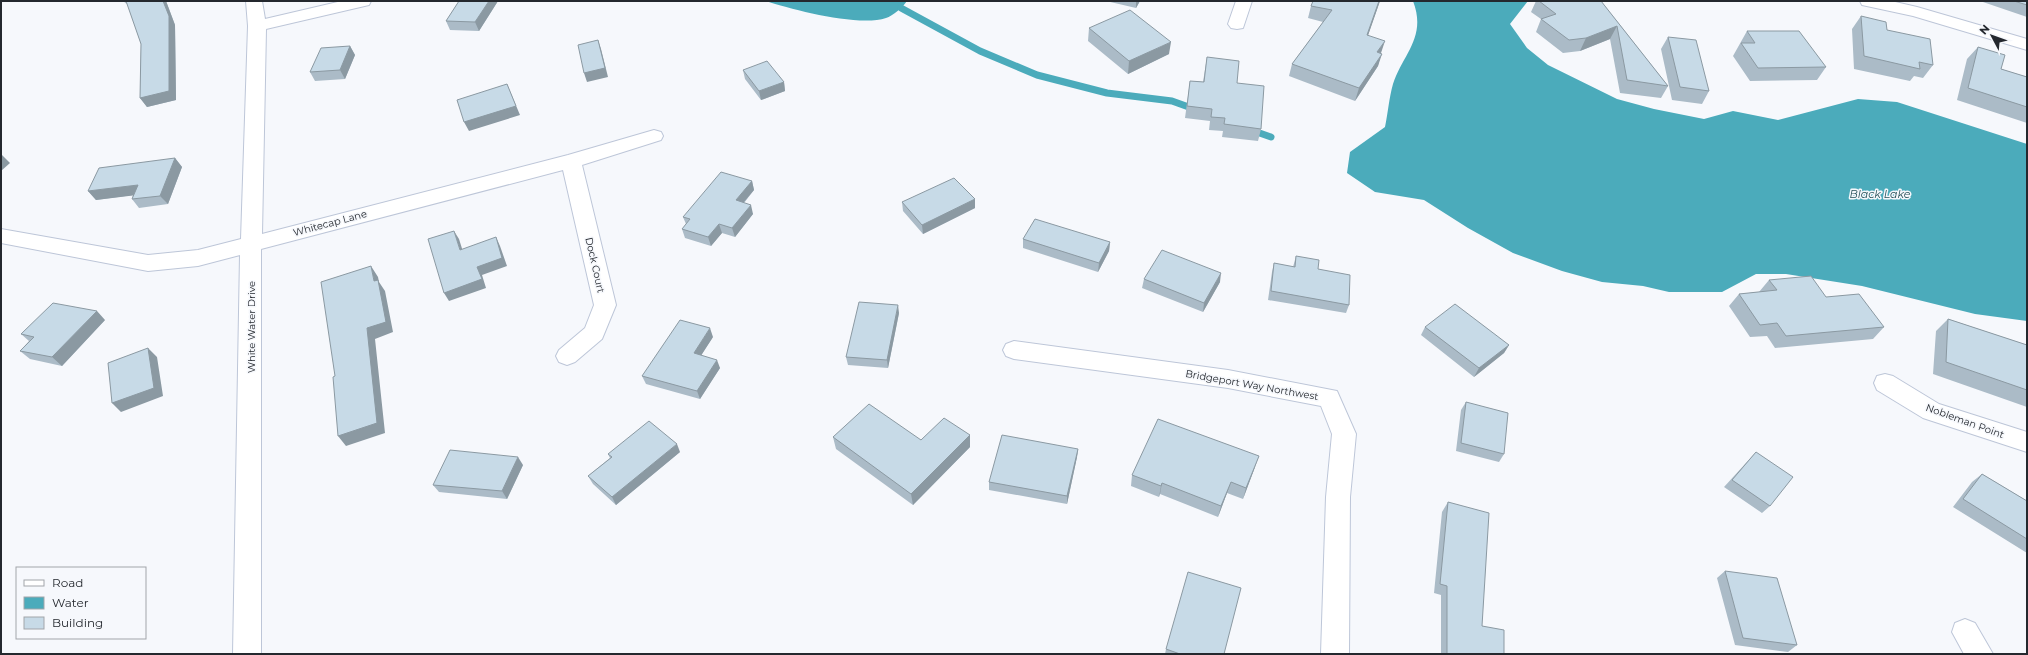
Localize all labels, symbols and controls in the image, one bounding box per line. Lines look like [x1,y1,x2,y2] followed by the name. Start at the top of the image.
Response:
[1972,16,2012,56] north arrow
[1976,21,1993,37] text: N
[1849,187,1911,201] water label: Black Lake
[292,207,368,239] street label: Whitecap Lane
[582,236,608,294] street label: Dock Court
[245,281,258,373] street label: White Water Drive
[1184,367,1320,403] street label: Bridgeport Way Northwest
[1924,401,2006,441] street label: Nobleman Point
[16,567,146,639] legend
[52,575,83,590] text: Road
[52,595,89,610] text: Water
[52,615,103,630] text: Building

